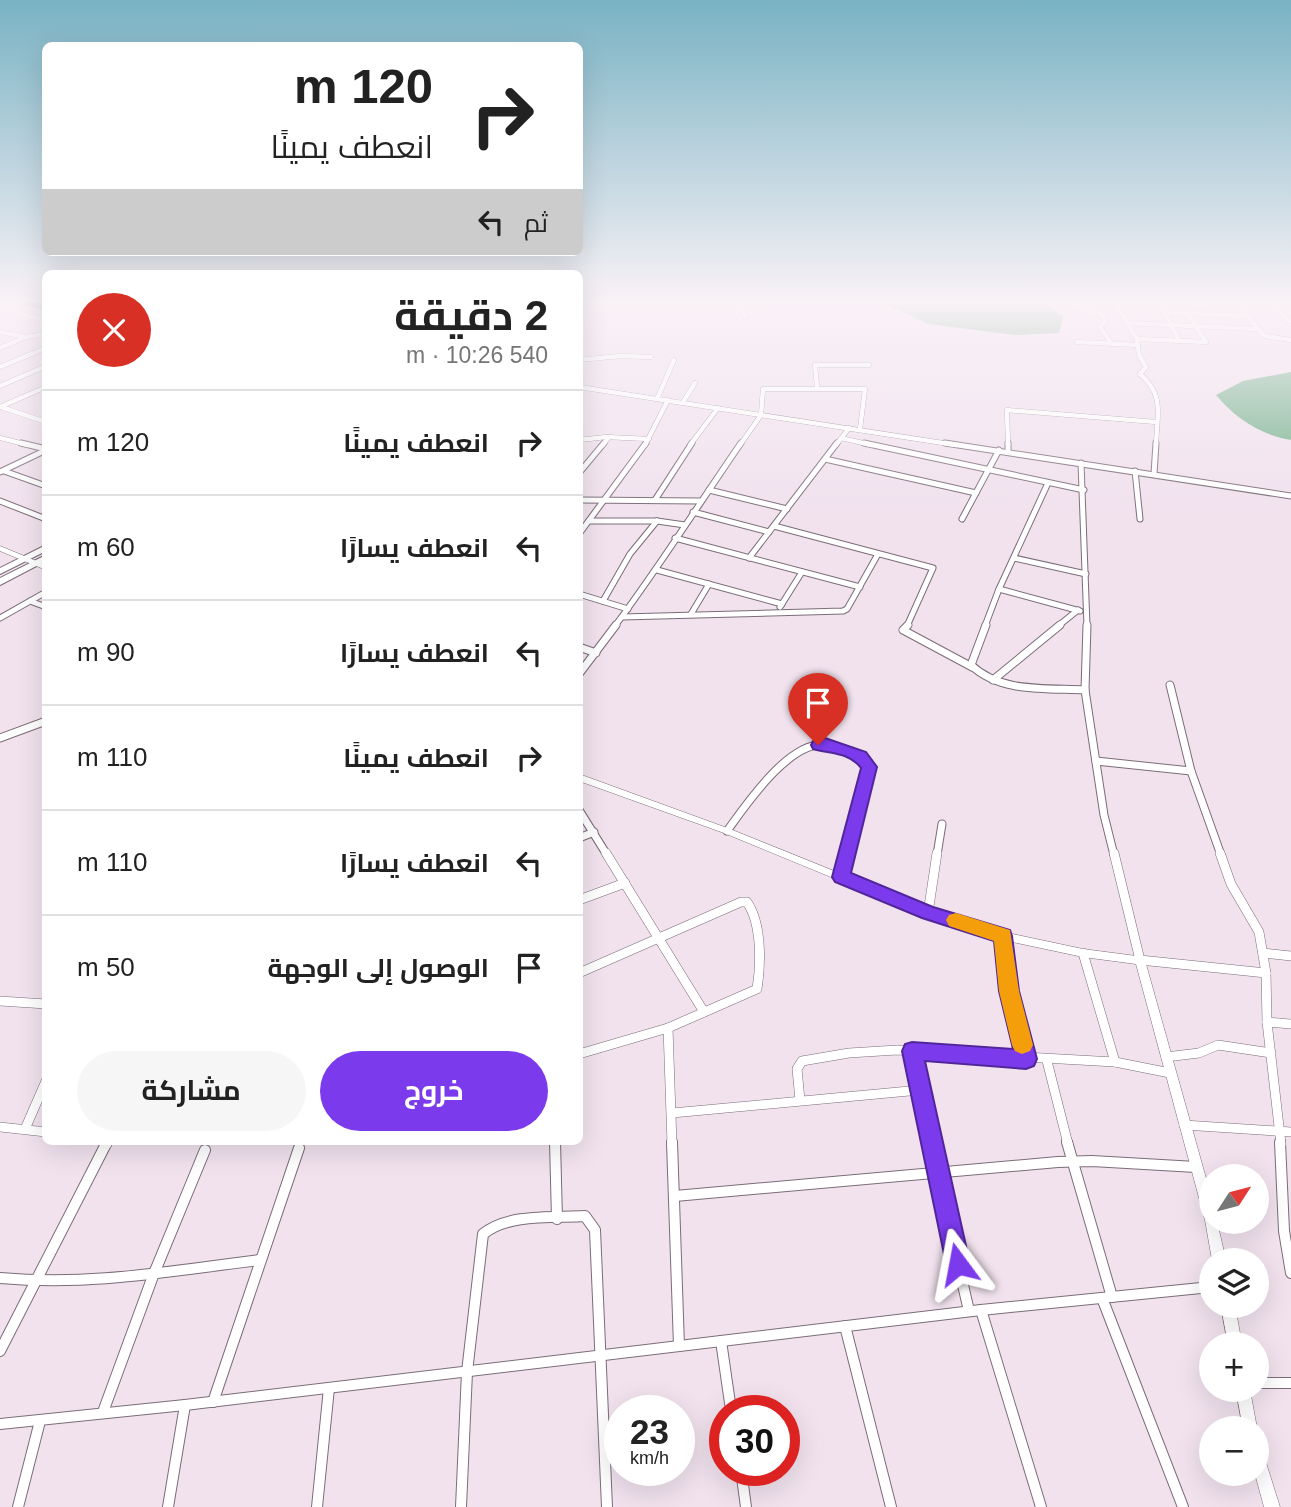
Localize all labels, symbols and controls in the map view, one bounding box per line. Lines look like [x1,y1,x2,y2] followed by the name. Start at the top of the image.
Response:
[294,59,433,113] text: 120 m
[457,70,548,161] icon: right
[270,129,433,165] text: انعطف يمينًا
[472,203,510,241] icon: left
[524,208,548,238] text: ثم
[394,292,548,339] text: 2 دقيقة
[77,293,151,367] button: close
[406,342,548,368] text: 540 m · 10:26
[510,424,548,462] icon: right
[77,427,149,457] text: 120 m
[343,428,489,458] text: انعطف يمينًا
[510,529,548,567] icon: left
[77,532,135,562] text: 60 m
[340,533,489,563] text: انعطف يسارًا
[510,634,548,672] icon: left
[77,637,135,667] text: 90 m
[340,638,489,668] text: انعطف يسارًا
[788,673,848,745] pin
[799,684,837,722] icon: arrive
[510,739,548,777] icon: right
[77,742,147,772] text: 110 m
[343,743,489,773] text: انعطف يمينًا
[510,844,548,882] icon: left
[77,847,147,877] text: 110 m
[340,848,489,878] text: انعطف يسارًا
[510,949,548,987] icon: arrive
[77,952,135,982] text: 50 m
[267,953,489,983] text: الوصول إلى الوجهة
[77,1051,306,1131] button: مشاركة
[320,1051,548,1131] button: خروج
[1199,1164,1269,1234] north arrow
[1199,1164,1269,1486] map controls
[921,1227,995,1301] position arrow
[1199,1248,1269,1318] button: layers
[1199,1332,1269,1402] button: +
[709,1395,800,1486] speed limit sign: 30
[630,1412,669,1451] text: 23
[1199,1416,1269,1486] button: −
[630,1448,669,1468] text: km/h

